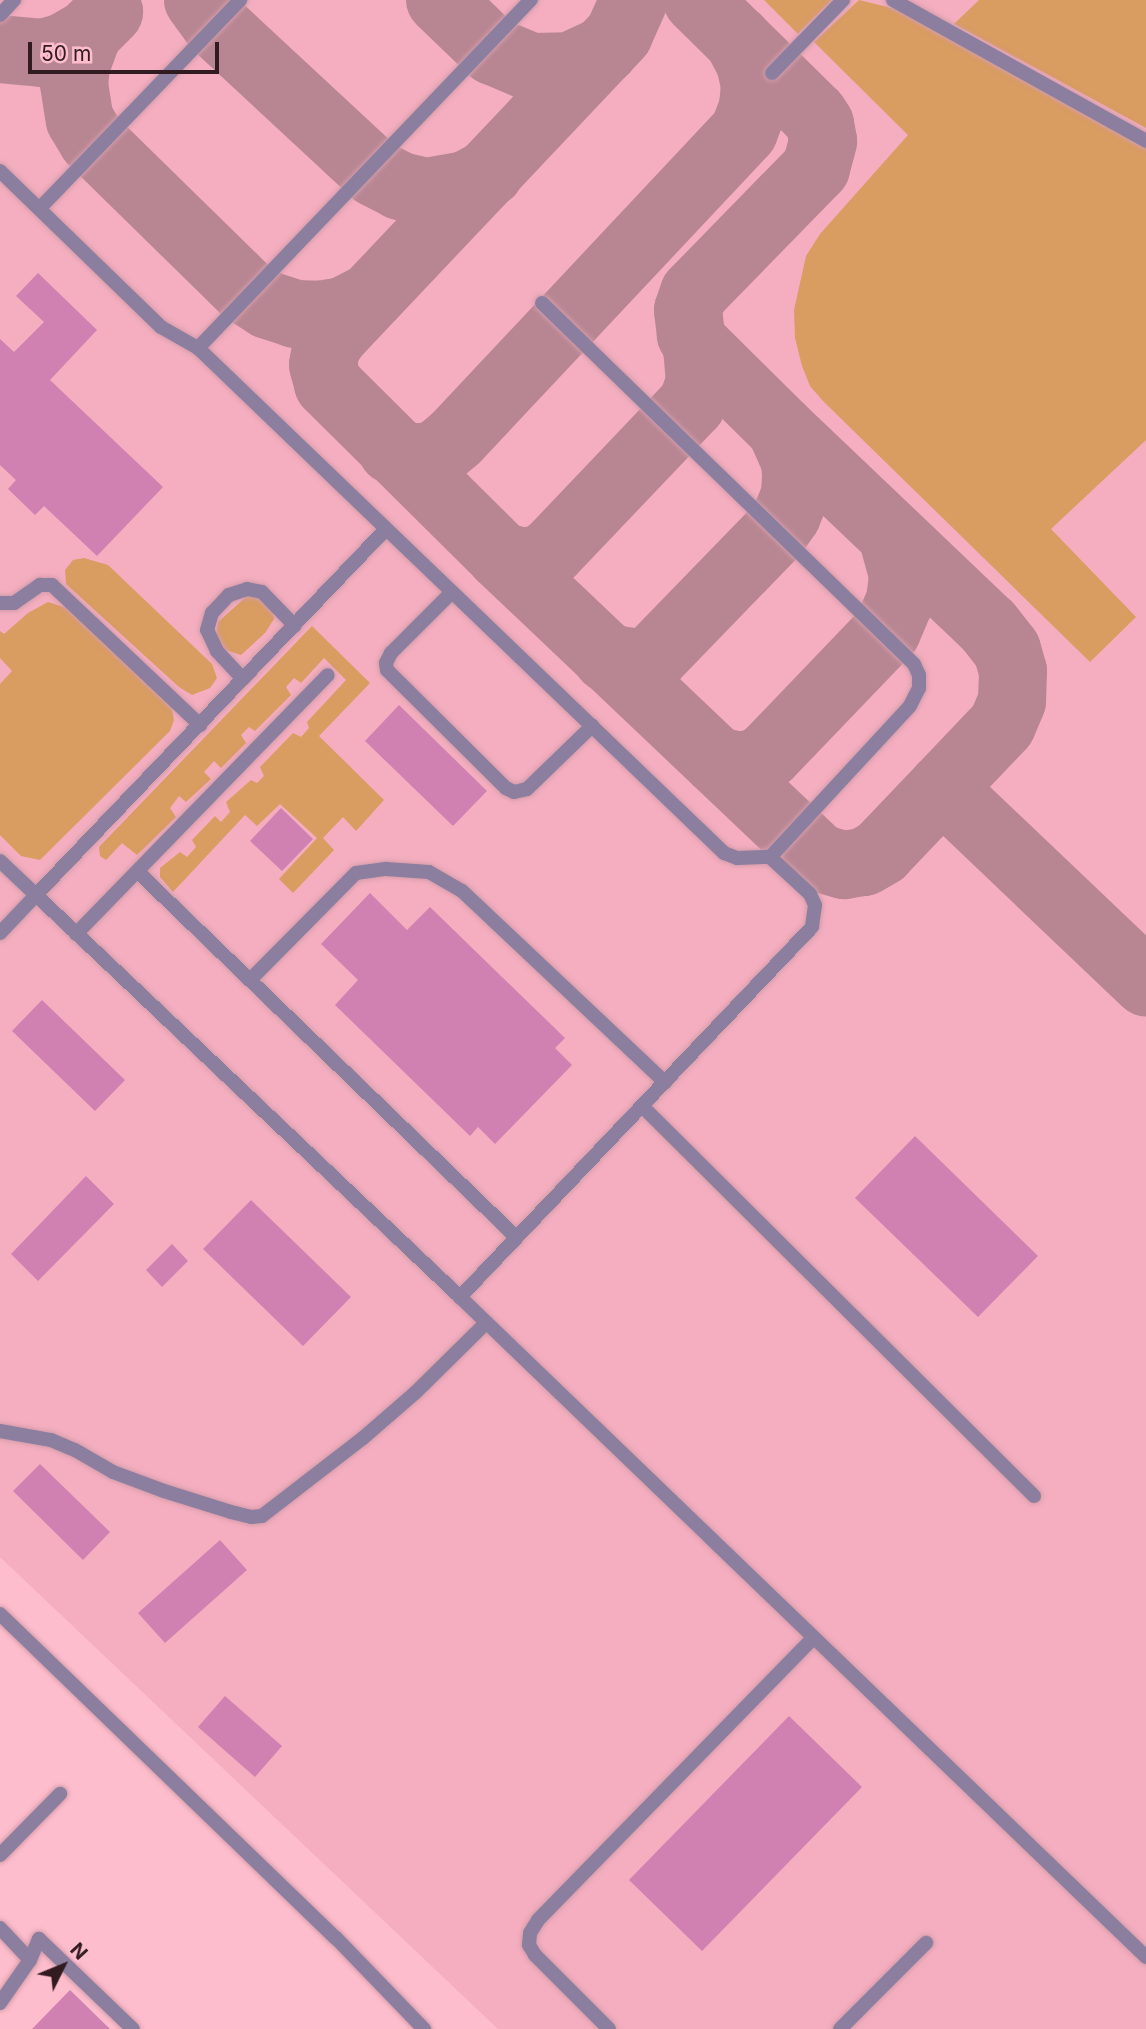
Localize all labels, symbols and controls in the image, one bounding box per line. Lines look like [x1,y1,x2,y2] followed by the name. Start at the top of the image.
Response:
[32,28,222,72] scale bar
[41,41,91,66] text: 50 m
[28,1931,98,2001] north arrow
[65,1938,92,1964] text: N

